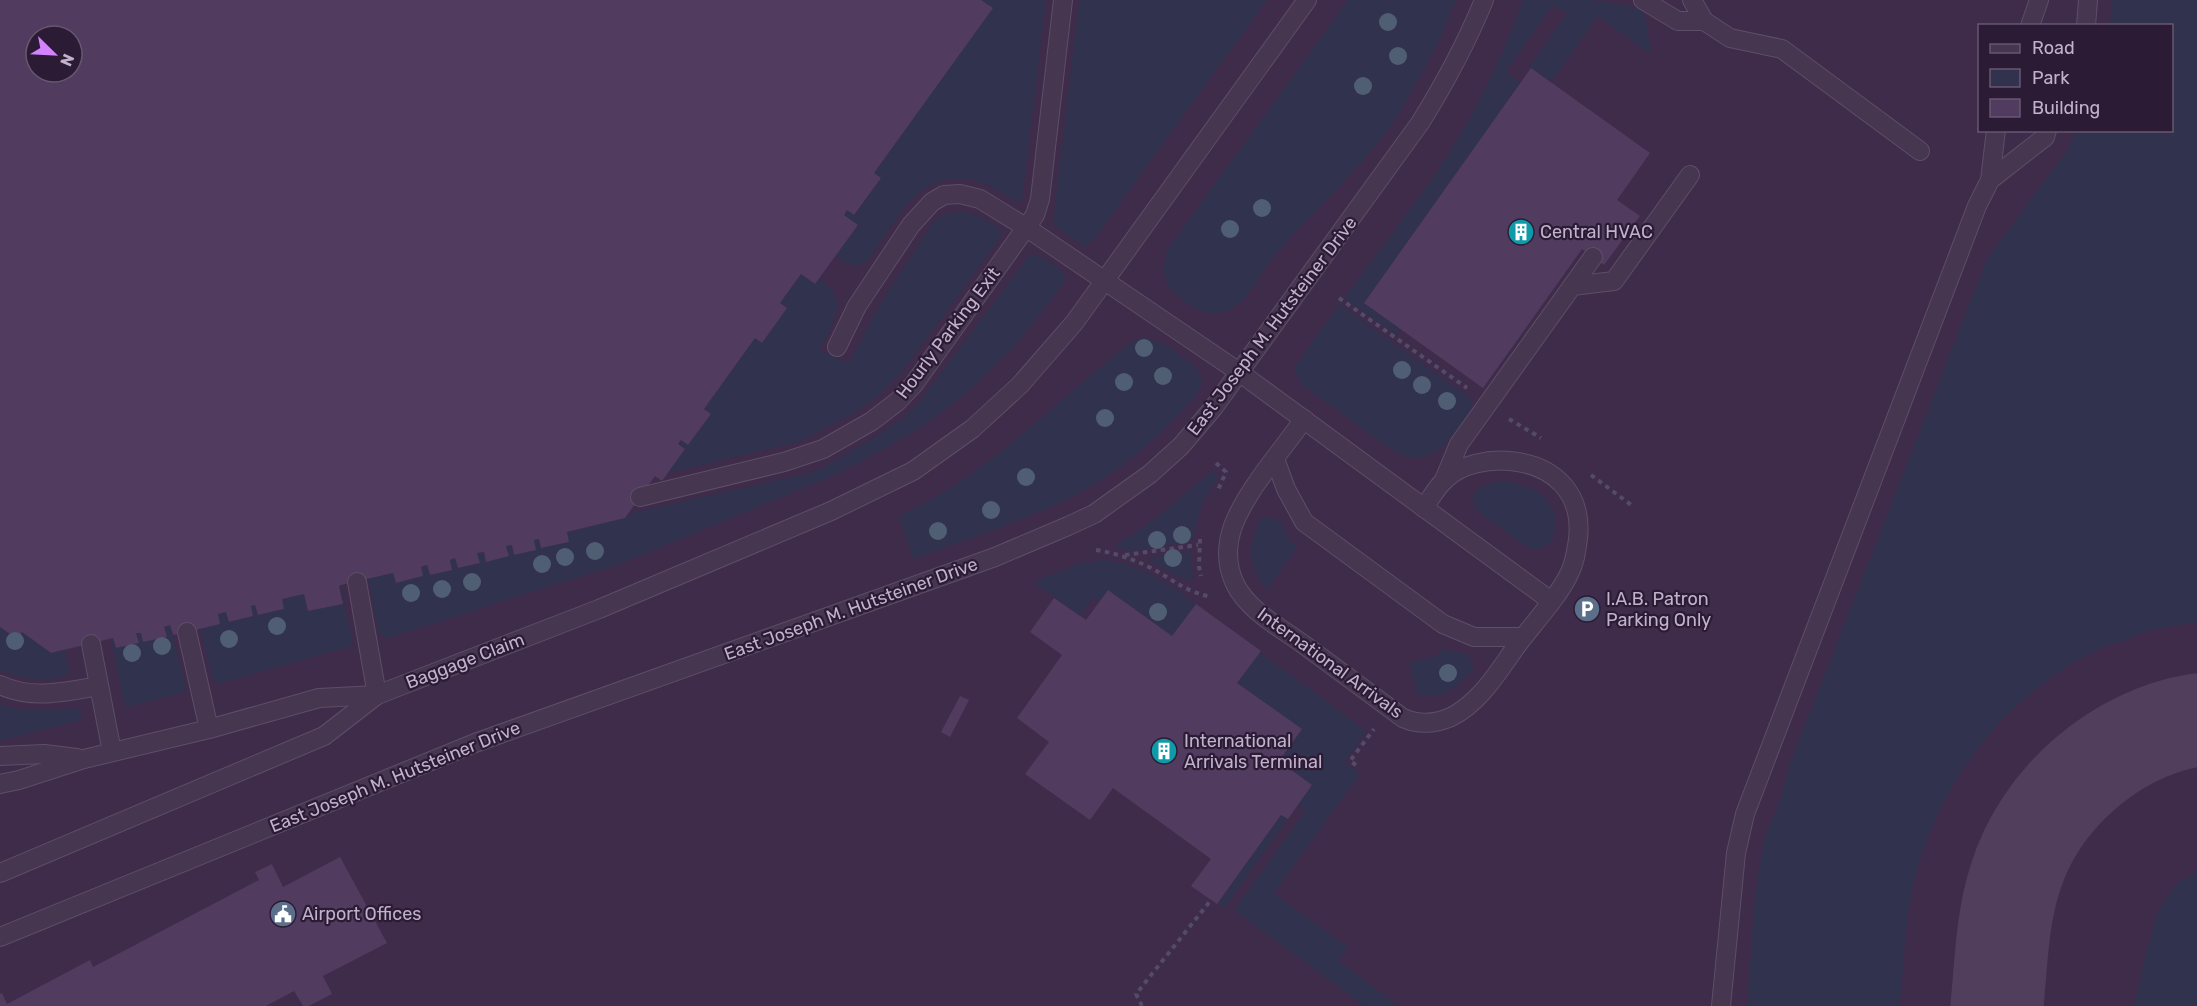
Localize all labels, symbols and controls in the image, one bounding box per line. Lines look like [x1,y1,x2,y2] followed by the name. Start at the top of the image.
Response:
[24,24,84,84] north arrow
[1978,24,2173,132] legend
[2032,37,2075,59] text: Road
[56,51,78,69] text: N
[2032,67,2070,89] text: Park
[2032,97,2100,119] text: Building
[1183,212,1361,440] street label: East Joseph M. Hutsteiner Drive
[1506,217,1536,247] building icon: Central HVAC
[1540,221,1653,243] place label: Central HVAC
[891,263,1005,403] street label: Hourly Parking Exit
[721,553,981,665] street label: East Joseph M. Hutsteiner Drive
[1606,588,1711,631] place label: I.A.B. Patron Parking Only
[1572,594,1602,624] parking icon: I.A.B. Patron Parking Only
[1253,603,1407,723] street label: International Arrivals
[403,628,527,694] street label: Baggage Claim
[267,717,523,837] street label: East Joseph M. Hutsteiner Drive
[1184,730,1322,773] place label: International Arrivals Terminal
[1149,736,1179,766] building icon: International Arrivals Terminal
[268,899,298,929] public building icon: Airport Offices
[302,903,421,925] place label: Airport Offices

